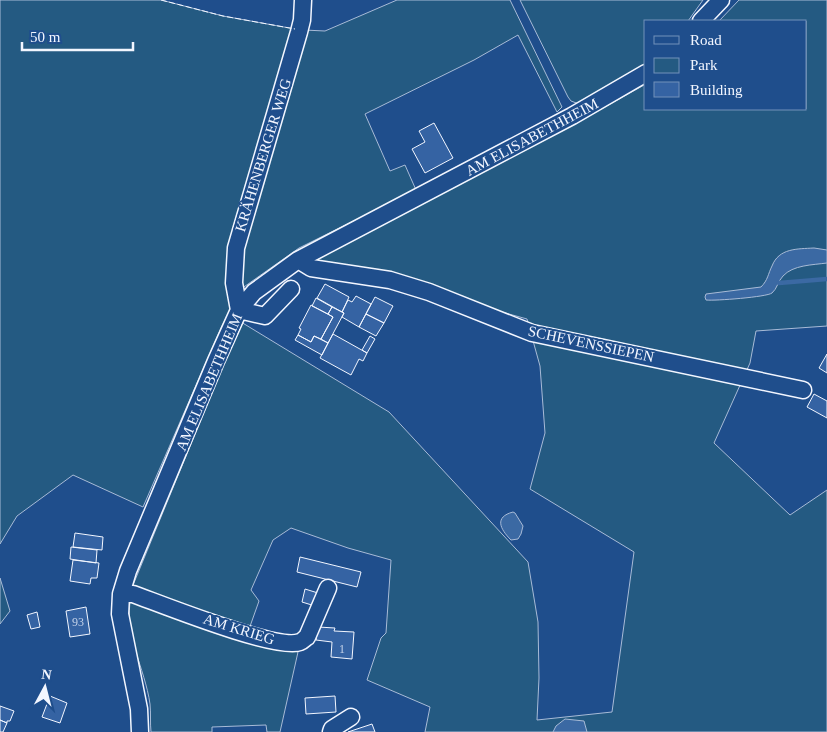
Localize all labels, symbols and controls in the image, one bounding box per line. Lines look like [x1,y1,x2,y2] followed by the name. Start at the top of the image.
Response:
[22,20,134,52] scale bar
[644,20,807,110] legend
[30,29,61,45] text: 50 m
[690,32,722,48] text: Road
[690,57,718,73] text: Park
[232,76,294,234] street label: KRÄHENBERGER WEG
[690,82,743,98] text: Building
[463,95,601,179] street label: AM ELISABETHHEIM
[173,311,245,453] street label: AM ELISABETHHEIM
[527,323,656,365] street label: SCHEVENSSIEPEN
[201,611,277,647] street label: AM KRIEG
[72,615,84,629] house number: 93
[339,642,345,656] house number: 1
[20,662,70,712] north arrow
[41,667,52,683] text: N

